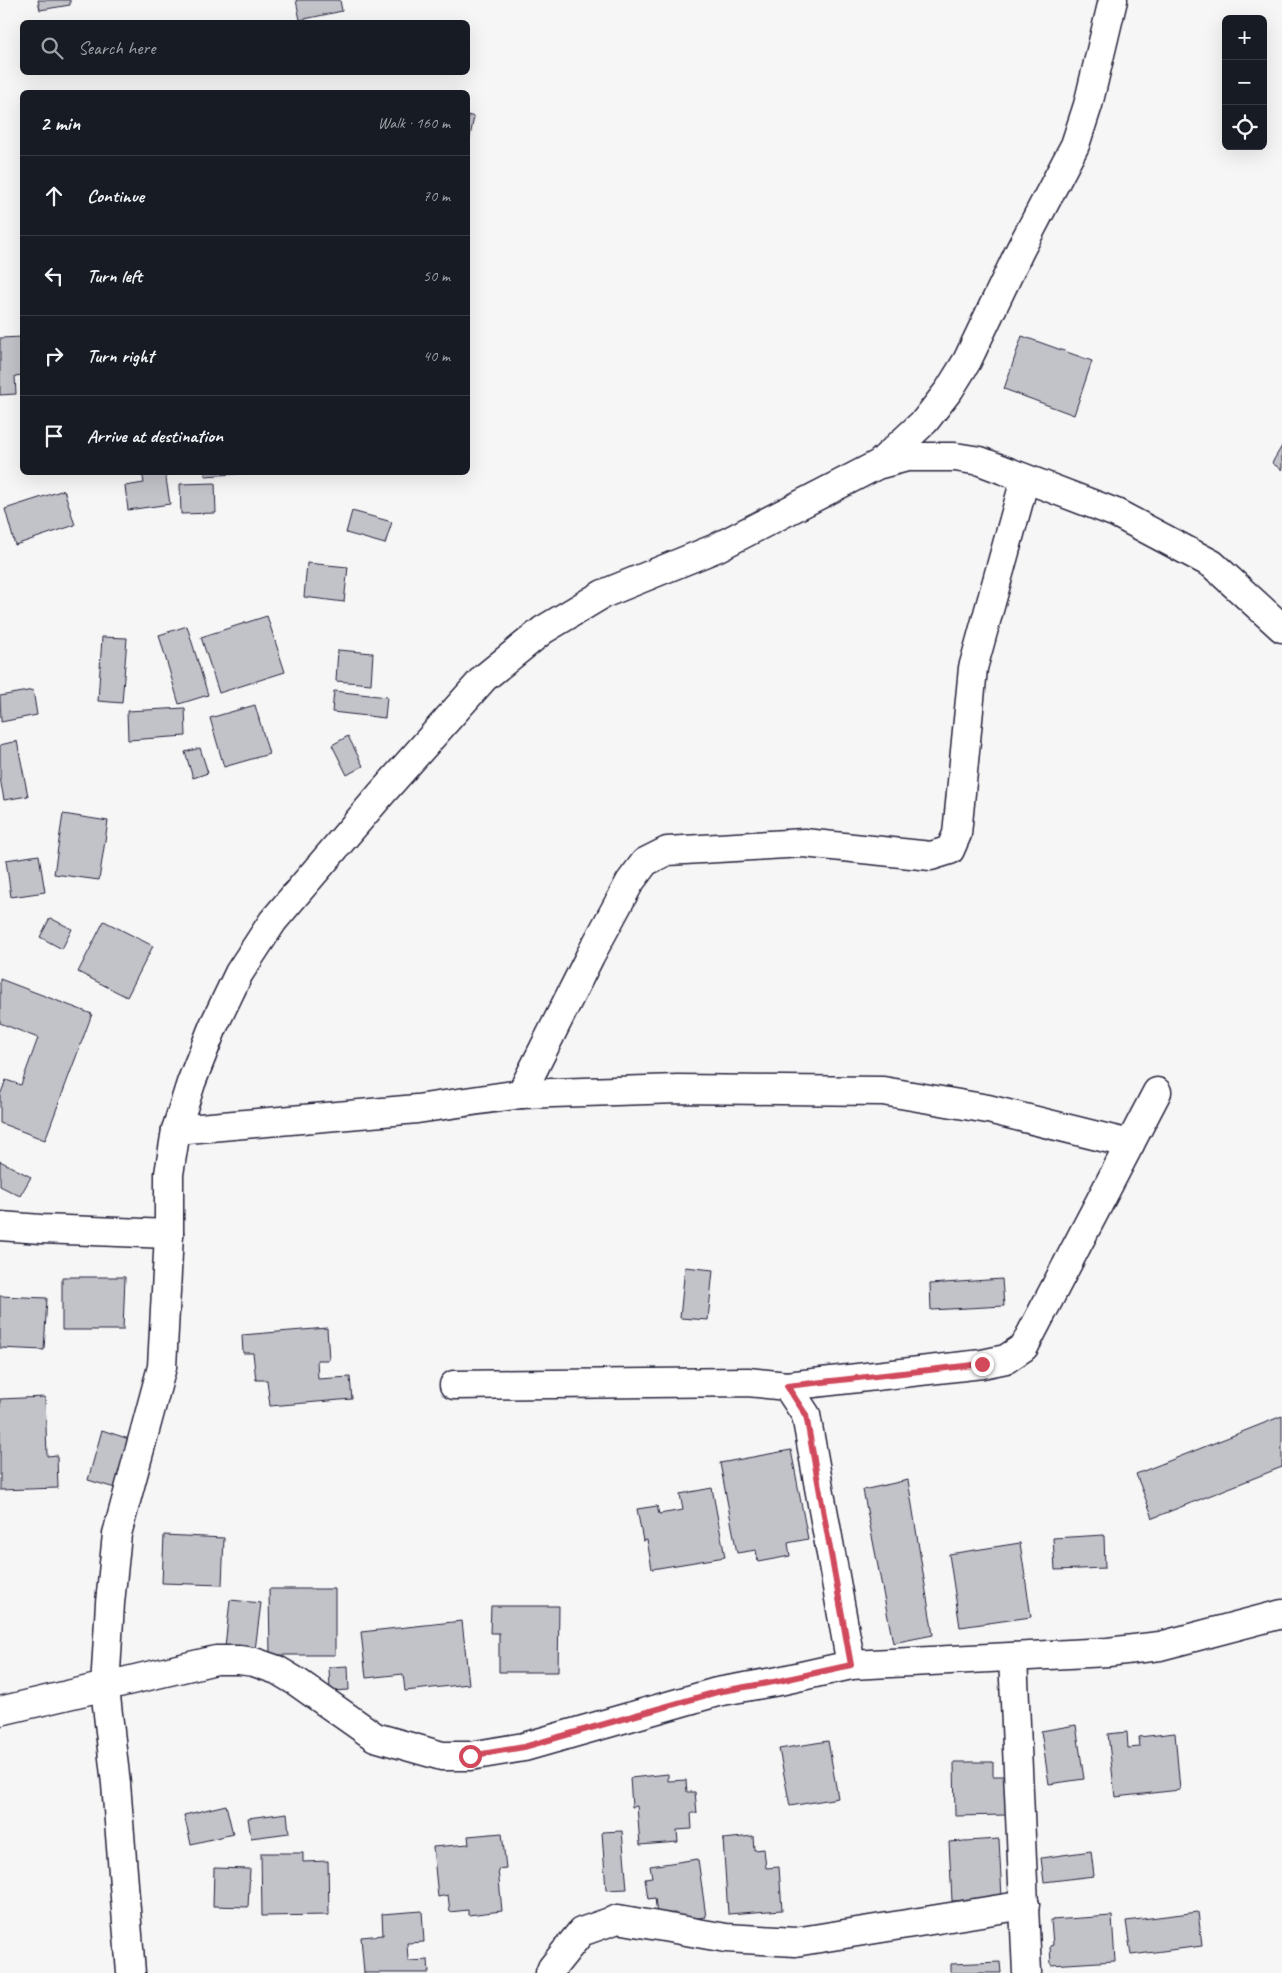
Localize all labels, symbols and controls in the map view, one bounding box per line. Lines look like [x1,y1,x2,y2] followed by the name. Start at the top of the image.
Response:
[1222,15,1267,150] map controls
[1222,15,1267,60] button: +
[20,20,470,75] search box
[38,34,66,62] icon: search
[78,36,155,60] text: Search here
[1222,60,1267,105] button: −
[1222,105,1267,150] button: locate
[40,110,80,136] text: 2 min
[378,113,450,133] text: Walk · 160 m
[40,182,68,210] icon: ahead
[87,184,144,208] text: Continue
[423,186,450,206] text: 70 m
[40,262,68,290] icon: left
[87,264,142,288] text: Turn left
[423,266,450,286] text: 50 m
[40,342,68,370] icon: right
[87,344,154,368] text: Turn right
[423,346,450,366] text: 40 m
[40,422,68,450] icon: arrive
[87,424,223,448] text: Arrive at destination
[971,1353,994,1376] route end
[459,1745,482,1768] route start

